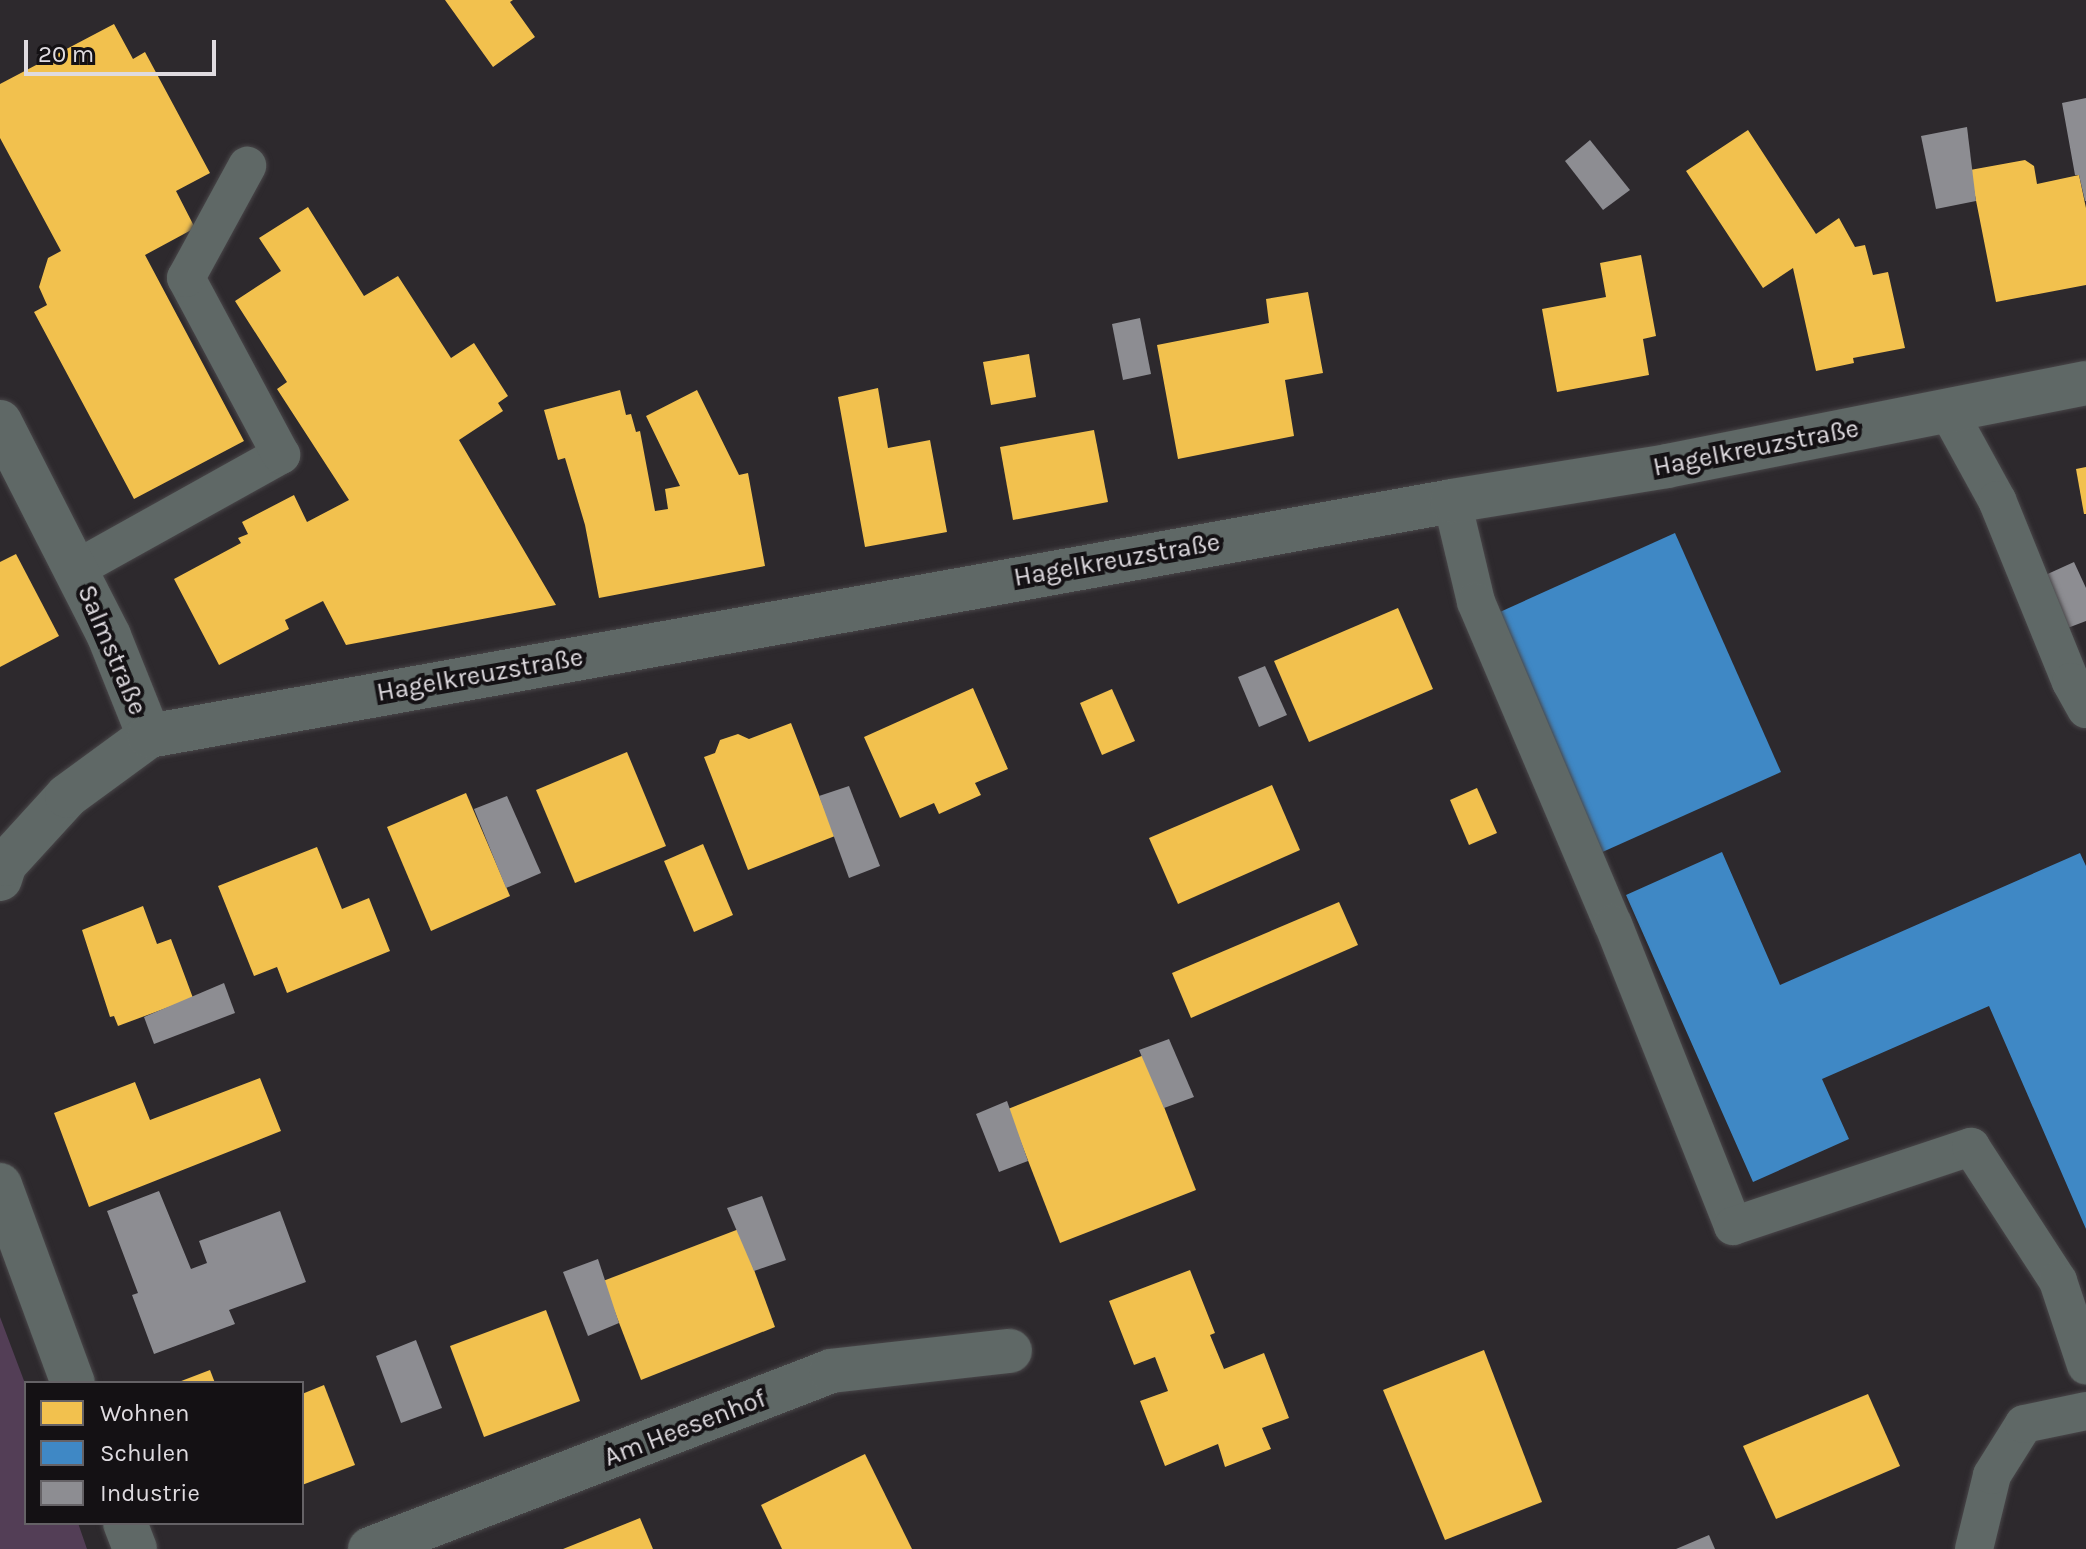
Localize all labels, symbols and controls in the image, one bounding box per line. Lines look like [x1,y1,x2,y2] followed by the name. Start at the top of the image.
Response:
[28,24,220,74] scale bar
[38,40,94,68] text: 20 m
[1650,413,1862,483] street label: Hagelkreuzstraße
[1011,526,1223,594] street label: Hagelkreuzstraße
[71,580,153,720] street label: Salmstraße
[374,641,586,709] street label: Hagelkreuzstraße
[24,1381,304,1525] legend
[600,1383,770,1473] street label: Am Heesenhof
[100,1399,190,1427] text: Wohnen
[100,1439,189,1467] text: Schulen
[100,1479,200,1507] text: Industrie

